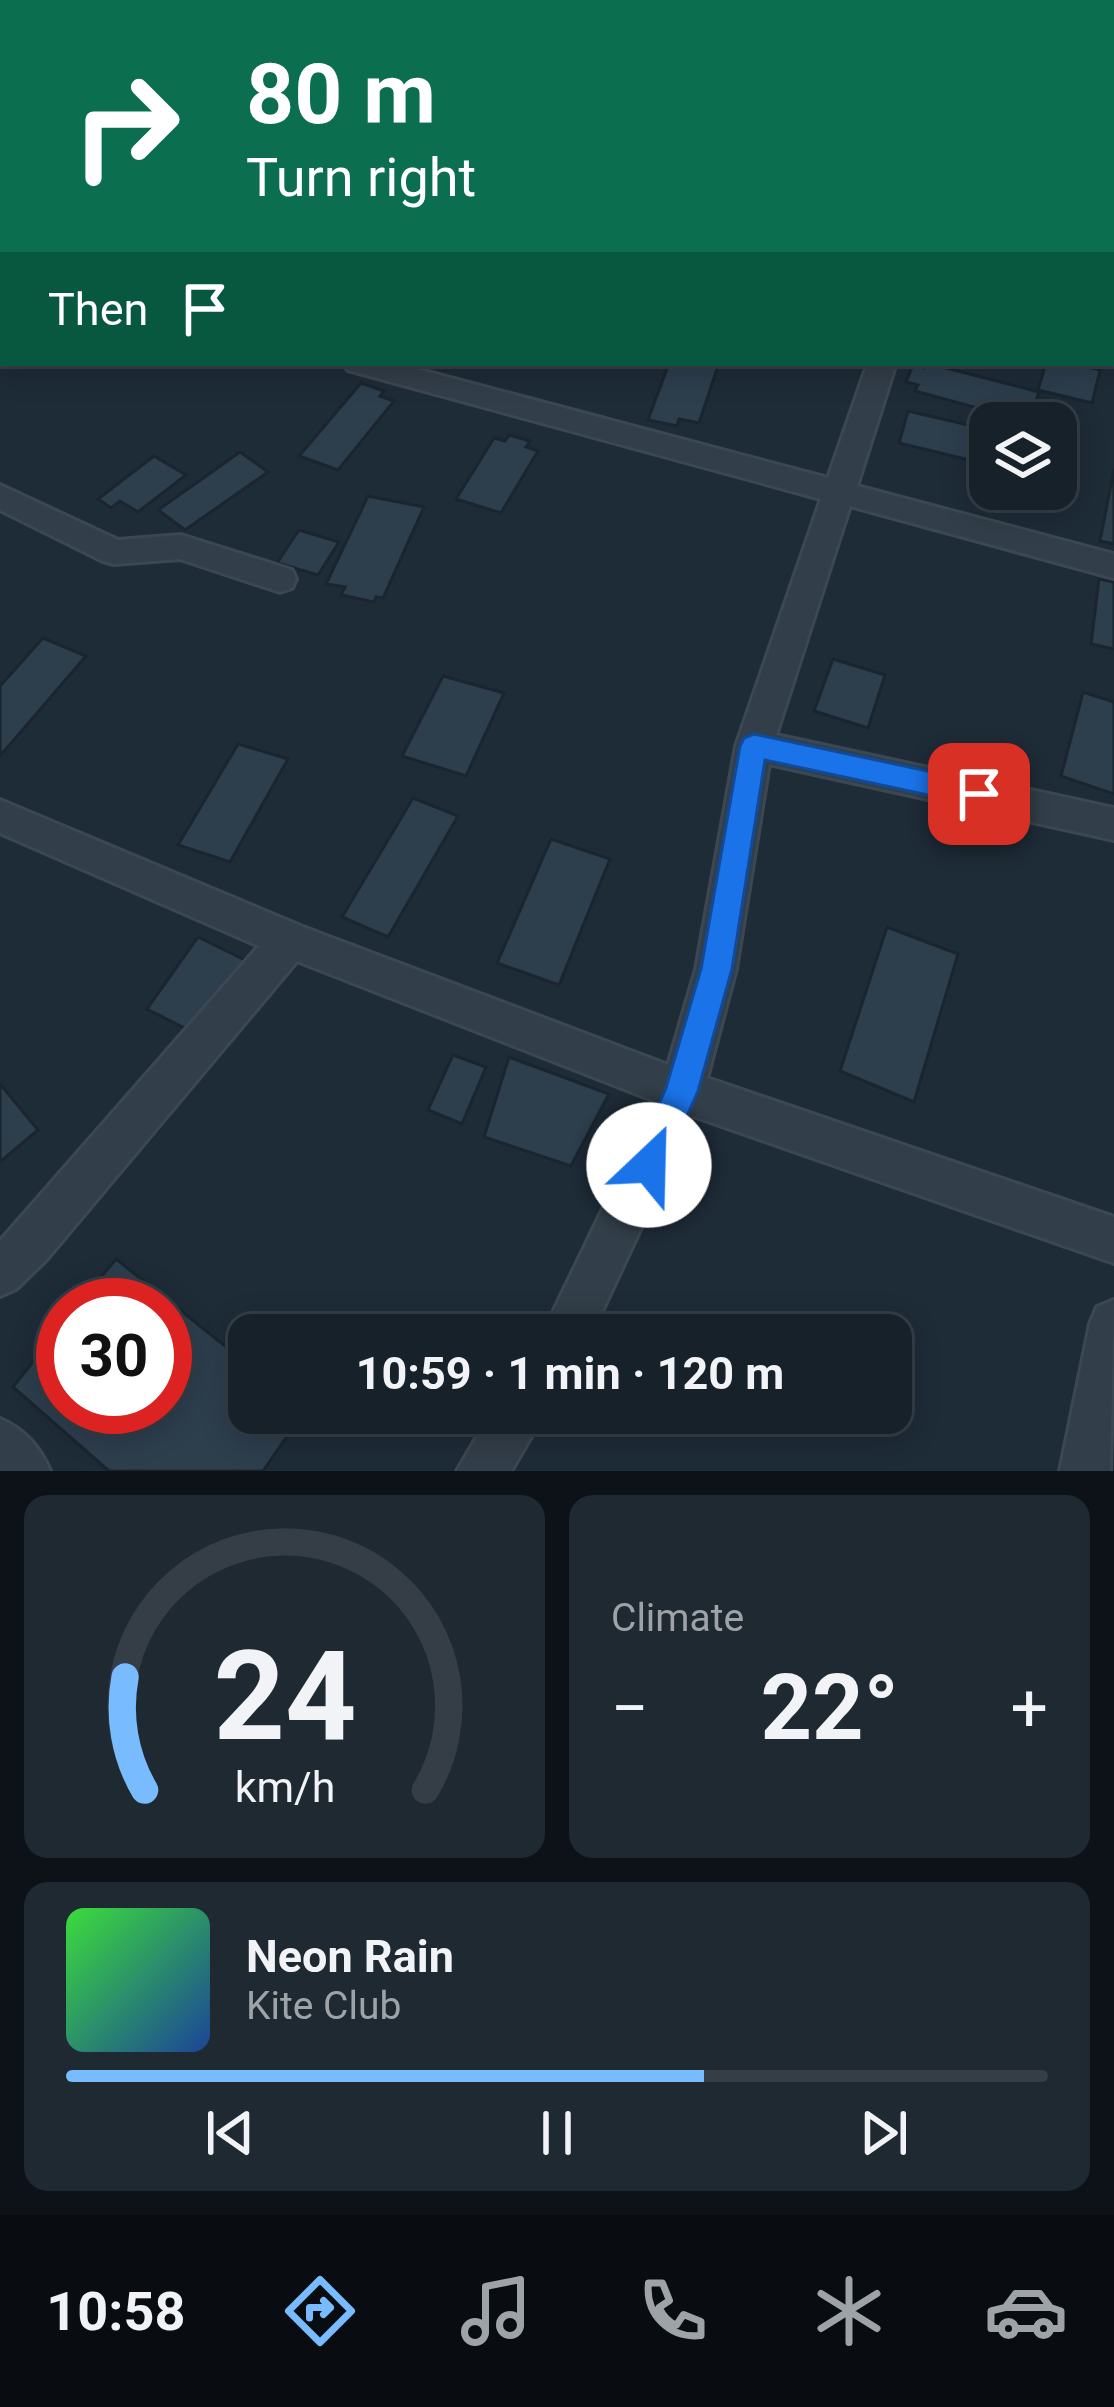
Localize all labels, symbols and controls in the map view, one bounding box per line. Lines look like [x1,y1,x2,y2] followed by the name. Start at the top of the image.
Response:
[246,45,436,144] text: 80 m
[48,48,204,204] icon: right
[246,146,476,209] text: Turn right
[172,276,238,342] icon: arrive
[48,283,148,336] text: Then
[969,402,1077,510] map controls
[969,402,1077,510] button: layers
[928,743,1030,845] pin
[946,761,1012,827] icon: arrive
[586,1102,712,1228] position arrow
[36,1278,192,1434] speed limit sign: 30
[356,1347,784,1400] text: 10:59 · 1 min · 120 m
[611,1595,744,1641] text: Climate
[213,1623,356,1769] text: 24
[760,1656,899,1761] text: 22°
[611,1670,649,1747] text: −
[1011,1670,1048,1747] text: +
[234,1761,335,1811] text: km/h
[246,1930,454,1983] text: Neon Rain
[246,1983,401,2029] text: Kite Club
[197,2100,263,2166] icon: previous
[524,2100,590,2166] icon: pause
[851,2100,917,2166] icon: next
[278,2269,362,2353] icon: directions
[454,2269,538,2353] icon: music
[631,2269,715,2353] icon: phone
[807,2269,891,2353] icon: climate
[984,2269,1068,2353] icon: car
[46,2280,185,2343] text: 10:58

